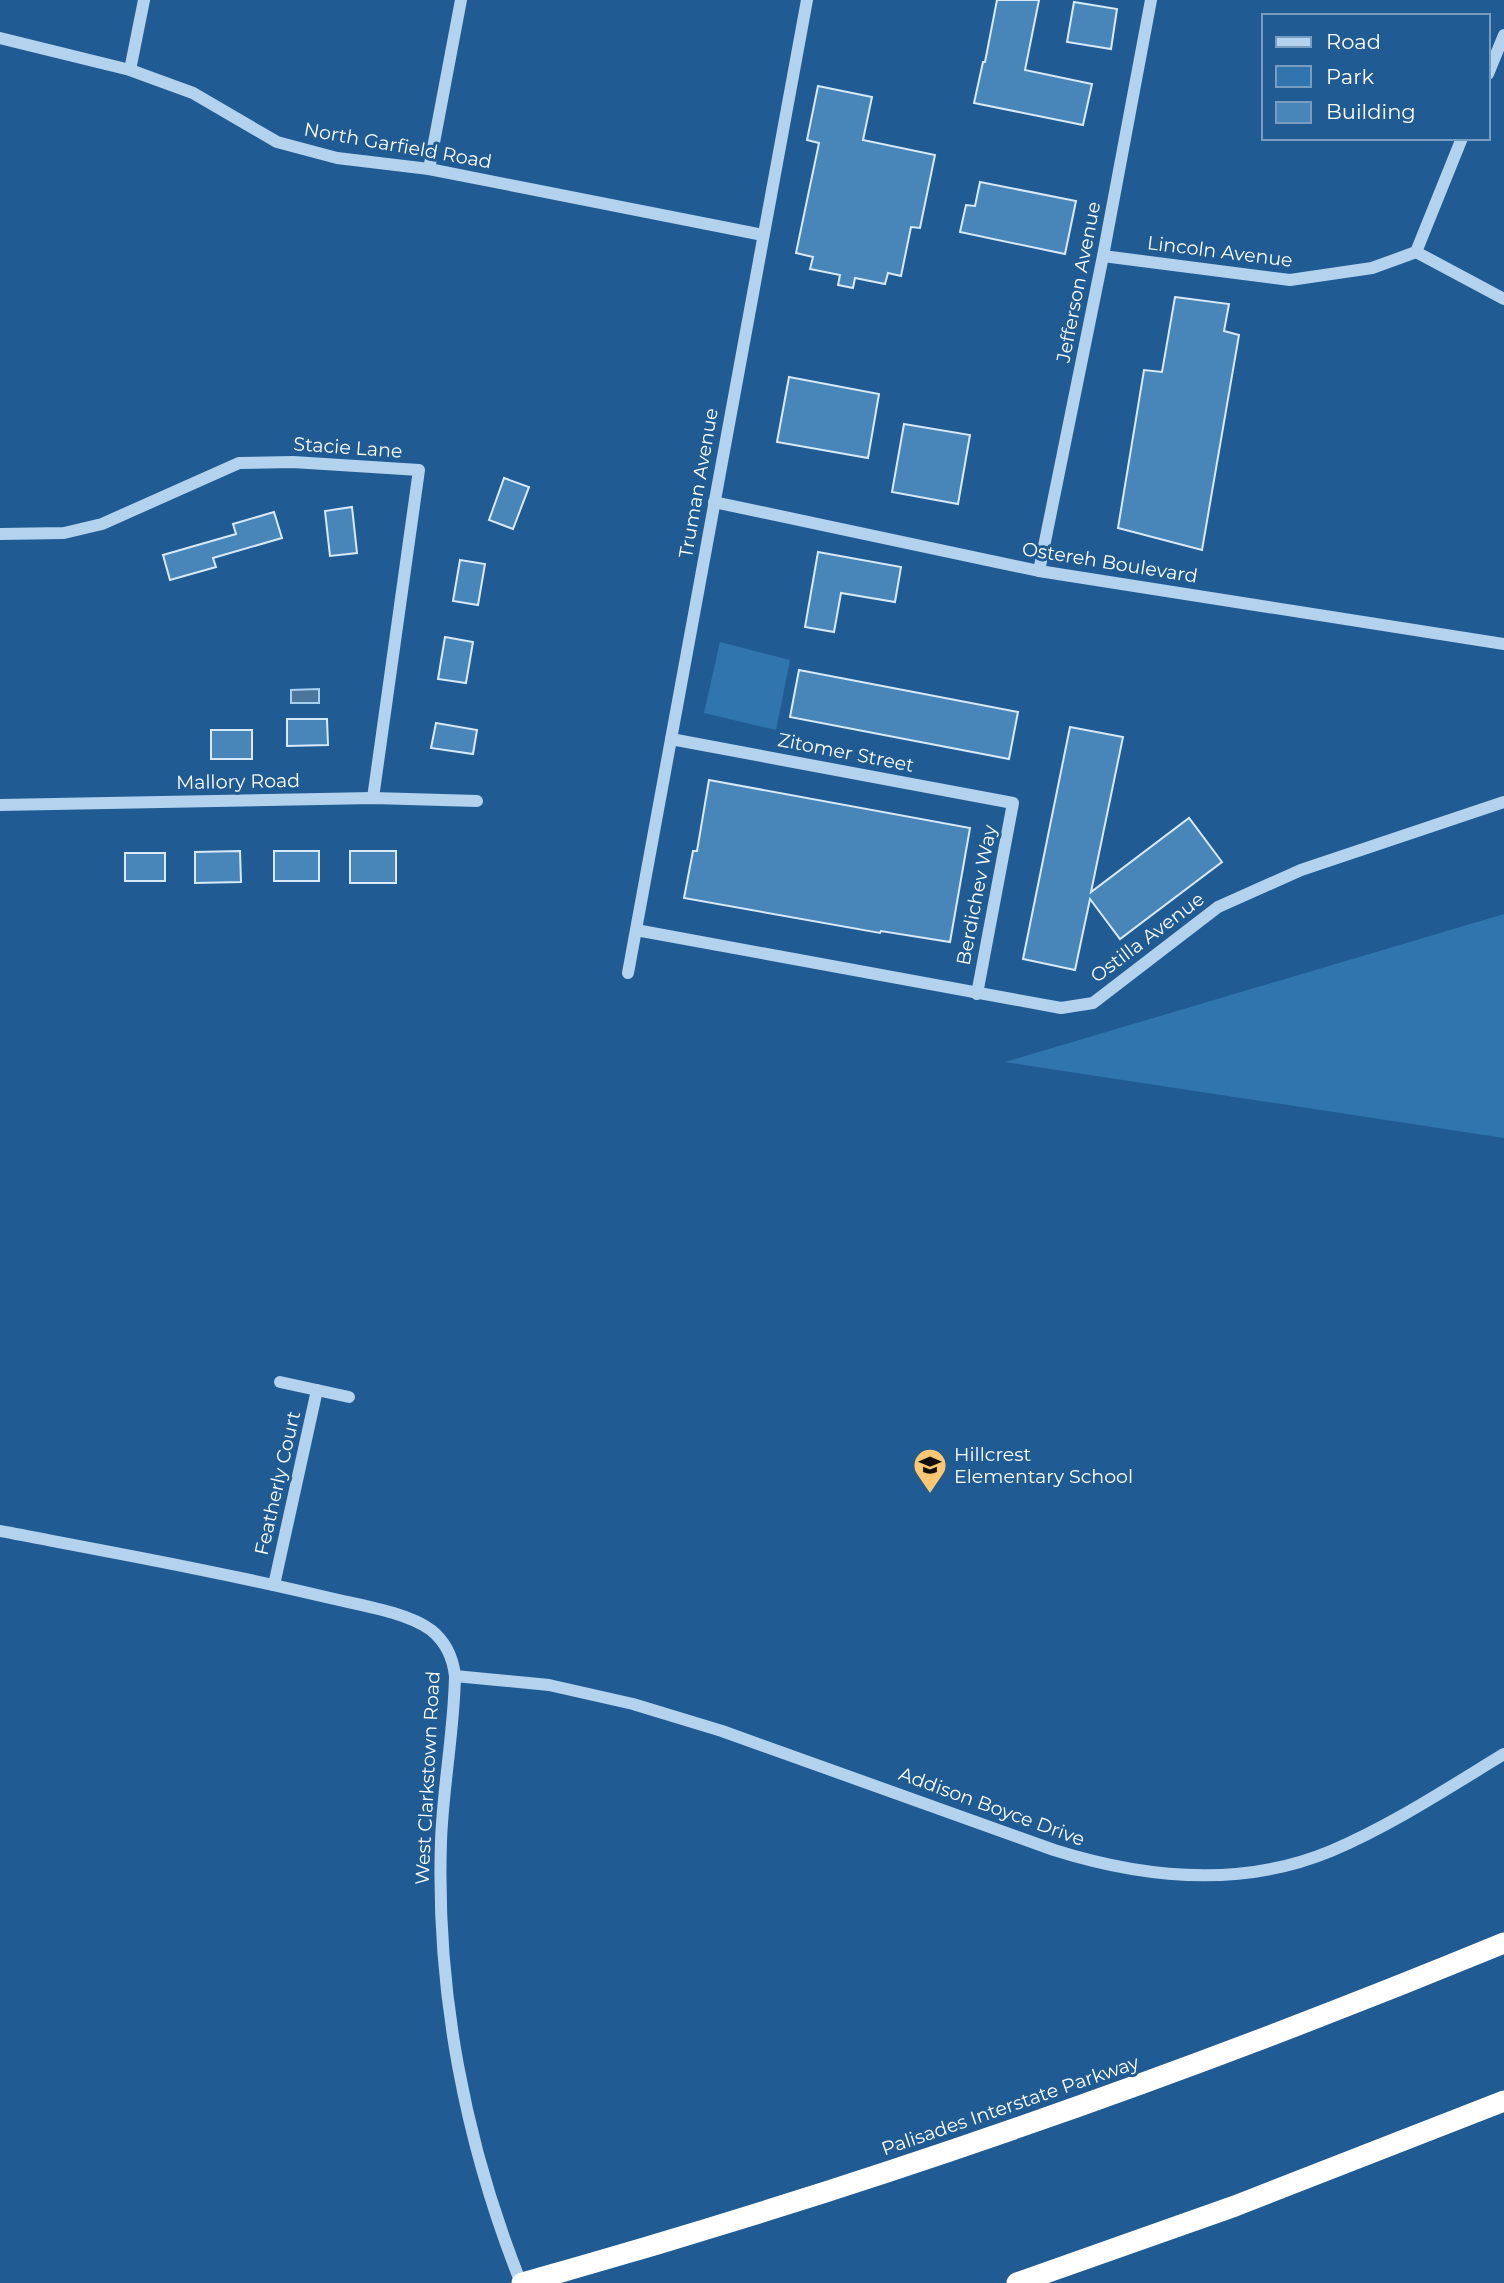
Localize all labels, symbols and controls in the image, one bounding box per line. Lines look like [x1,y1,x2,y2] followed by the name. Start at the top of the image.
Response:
[1262,14,1490,140] legend
[1326,29,1381,54] text: Road
[1326,64,1374,89] text: Park
[1326,99,1416,124] text: Building
[302,118,494,173] street label: North Garfield Road
[1051,200,1105,366] street label: Jefferson Avenue
[1146,231,1294,272] street label: Lincoln Avenue
[674,406,723,560] street label: Truman Avenue
[293,432,403,463] street label: Stacie Lane
[1020,537,1199,588] street label: Ostereh Boulevard
[776,728,916,777] street label: Zitomer Street
[176,769,300,794] street label: Mallory Road
[952,822,1001,967] street label: Berdichev Way
[1086,887,1209,988] street label: Ostilla Avenue
[250,1409,305,1557] street label: Featherly Court
[954,1443,1133,1488] place label: Hillcrest Elementary School
[911,1446,949,1495] school or university icon: Hillcrest Elementary School
[410,1670,445,1886] street label: West Clarkstown Road
[896,1762,1088,1851] street label: Addison Boyce Drive
[878,2050,1143,2160] street label: Palisades Interstate Parkway

